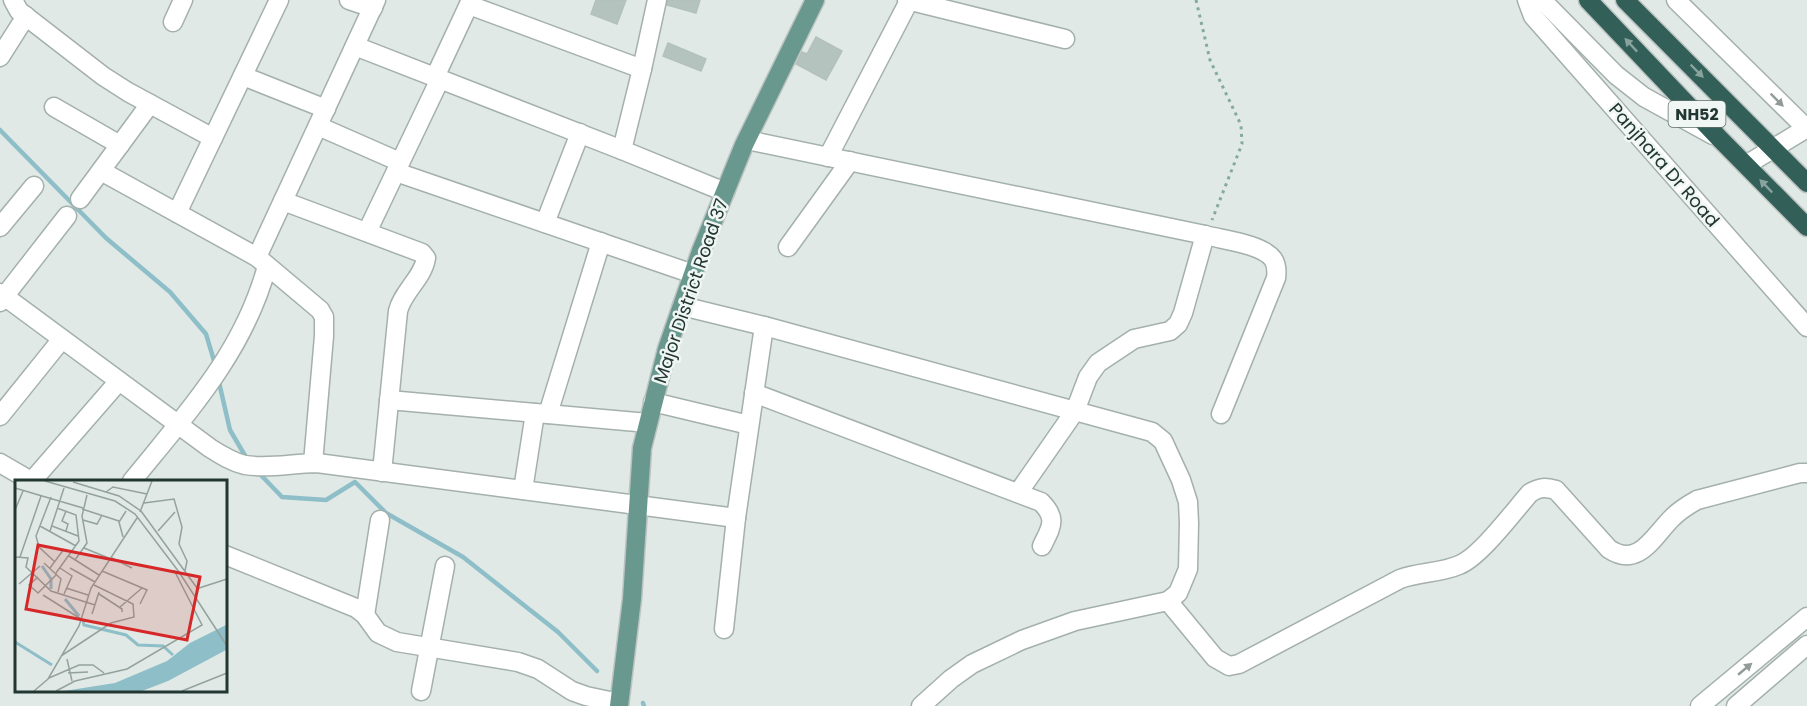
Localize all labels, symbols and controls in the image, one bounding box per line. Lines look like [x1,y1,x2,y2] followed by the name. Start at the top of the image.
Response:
[1625,38,1638,53] one-way arrow
[1689,64,1704,78] one-way arrow
[1770,93,1785,107] one-way arrow
[1603,97,1725,232] street label: Panjhara Dr Road
[1668,101,1726,127] road number: NH52
[1759,178,1773,193] one-way arrow
[647,195,734,386] street label: Major District Road 37
[15,480,226,691] inset map
[1737,662,1753,675] one-way arrow

